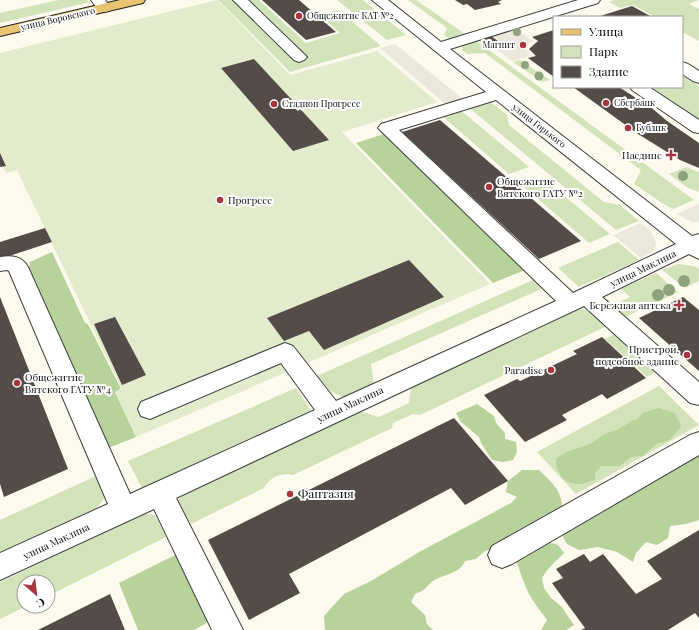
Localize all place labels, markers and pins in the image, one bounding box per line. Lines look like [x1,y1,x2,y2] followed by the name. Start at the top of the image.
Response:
[307,9,394,21] place label: Общежитие КАТ №2
[294,11,304,21] marker: Общежитие КАТ №2
[482,38,515,50] place label: Магнит
[518,40,528,50] marker: Магнит
[614,96,655,108] place label: Сбербанк
[282,97,361,109] place label: Стадион Прогресс
[601,98,611,108] marker: Сбербанк
[269,99,279,109] marker: Стадион Прогресс
[636,121,666,133] place label: Бублик
[623,123,633,133] marker: Бублик
[622,148,662,162] place label: Наедине
[665,149,677,161] marker: Наедине
[497,174,583,200] place label: Общежитие Вятского ГАТУ №2
[484,182,494,192] marker: Общежитие Вятского ГАТУ №2
[228,193,272,207] place label: Прогресс
[215,195,225,205] marker: Прогресс
[589,298,671,312] place label: Бережная аптека
[674,300,684,310] marker: Бережная аптека
[595,342,679,368] place label: Пристрой, подсобное здание
[682,350,692,360] marker: Пристрой, подсобное здание
[505,363,543,377] place label: Paradise
[546,365,556,375] marker: Paradise
[25,370,111,396] place label: Общежитие Вятского ГАТУ №4
[12,378,22,388] marker: Общежитие Вятского ГАТУ №4
[298,485,354,501] place label: Фантазия
[285,489,295,499] marker: Фантазия

